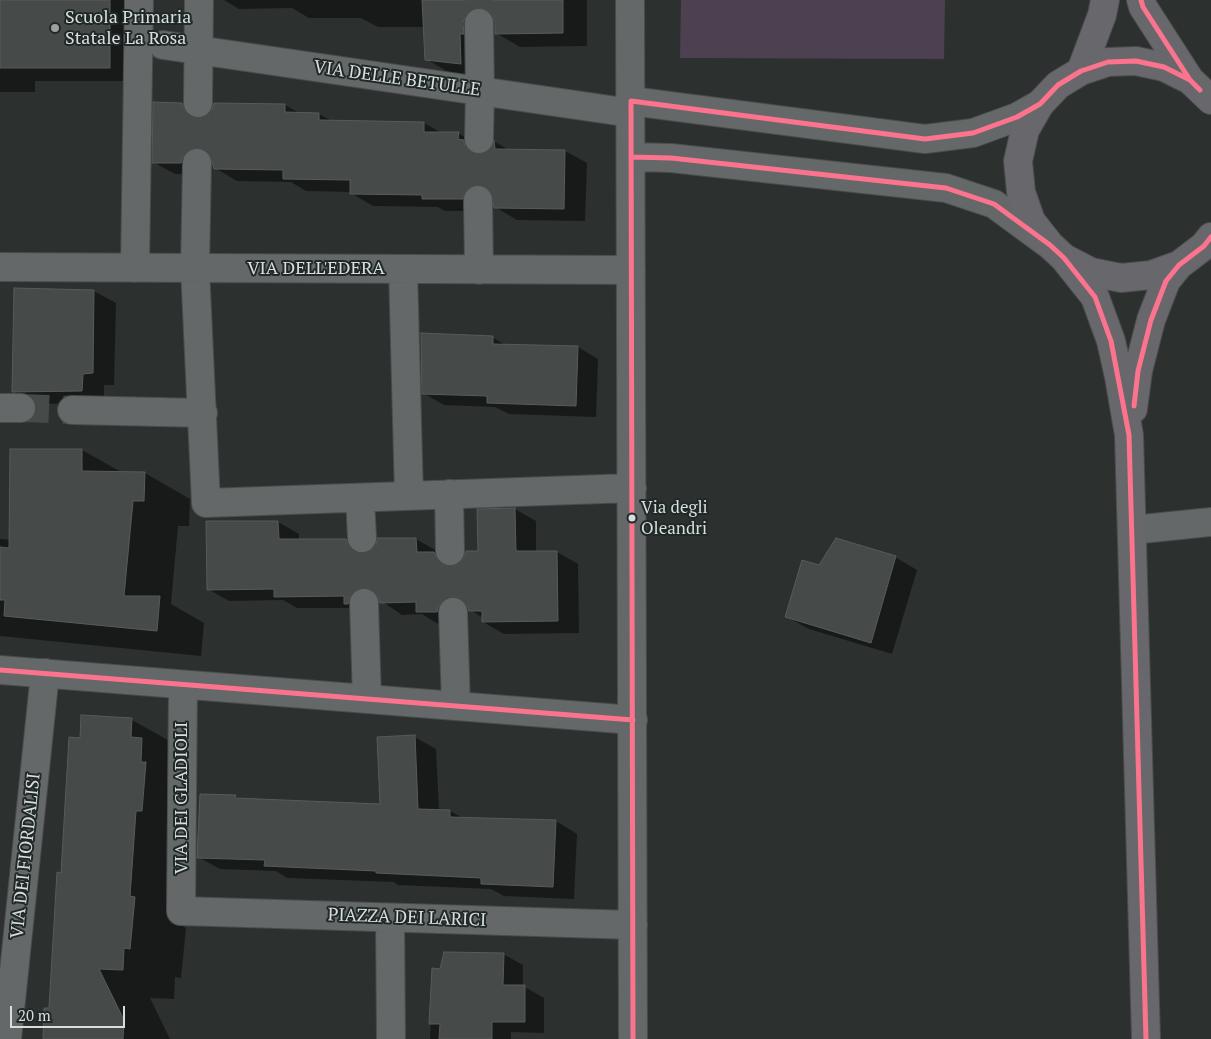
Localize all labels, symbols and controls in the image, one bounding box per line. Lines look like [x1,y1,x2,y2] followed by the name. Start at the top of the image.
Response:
[65,7,191,50] place label: Scuola Primaria Statale La Rosa
[49,22,61,34] marker: Scuola Primaria Statale La Rosa
[312,57,482,101] street label: VIA DELLE BETULLE
[247,258,385,280] street label: VIA DELL'EDERA
[641,498,708,538] place label: Via degli Oleandri
[627,513,637,523] marker: Via degli Oleandri
[171,722,193,874] street label: VIA DEI GLADIOLI
[7,772,45,940] street label: VIA DEI FIORDALISI
[327,904,487,932] street label: PIAZZA DEI LARICI
[12,996,128,1028] scale bar
[18,1005,51,1025] text: 20 m

